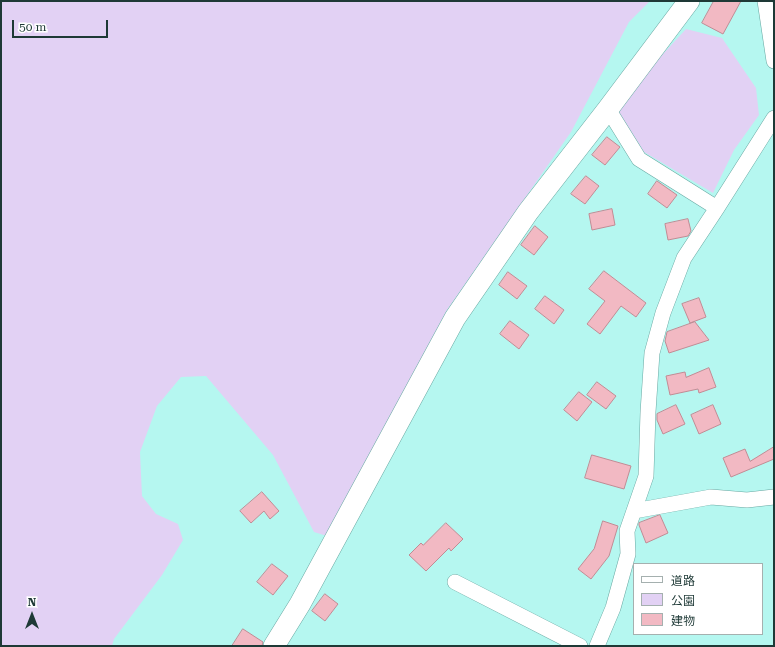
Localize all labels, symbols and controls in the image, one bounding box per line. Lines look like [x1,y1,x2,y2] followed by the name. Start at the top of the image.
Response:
[14,12,110,38] scale bar
[19,20,46,34] text: 50 m
[633,563,763,635] legend
[671,574,695,588] text: 道路
[671,594,695,608] text: 公園
[12,595,52,635] north arrow
[28,596,36,609] text: N
[671,614,695,628] text: 建物

